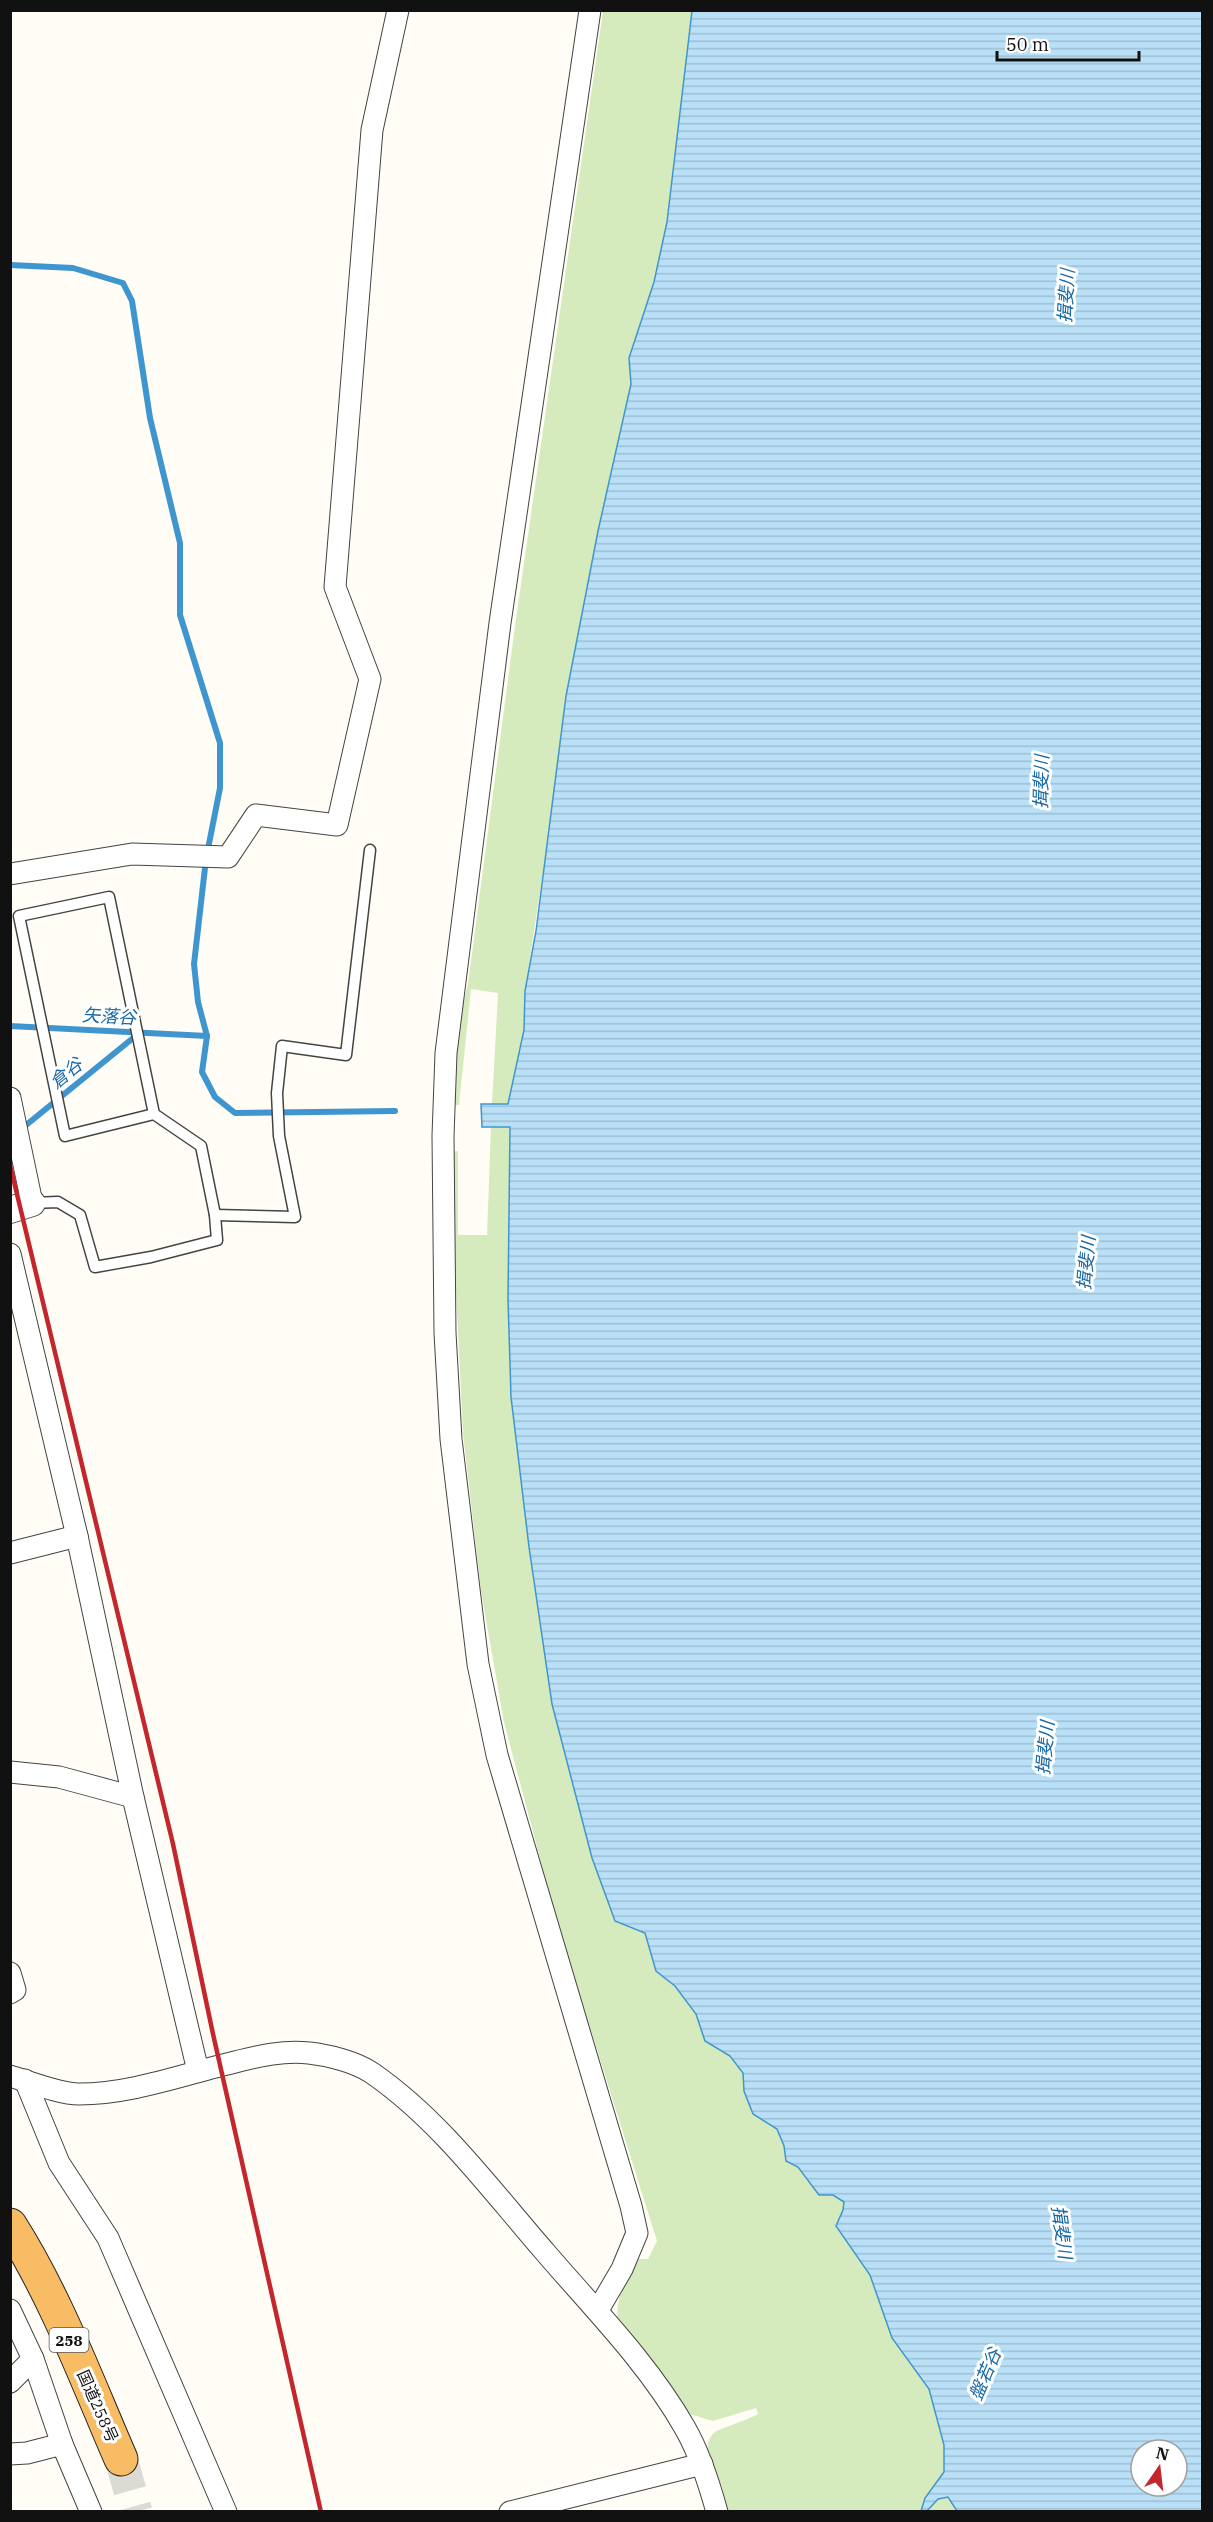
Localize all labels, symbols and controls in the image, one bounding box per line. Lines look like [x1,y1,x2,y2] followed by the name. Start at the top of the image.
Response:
[997,24,1140,62] scale bar
[1006,33,1049,56] text: 50 m
[1053,266,1079,324] water label: 揖斐川
[1029,753,1053,809] water label: 揖斐川
[81,1003,139,1029] water label: 矢落谷
[45,1051,89,1093] water label: 倉谷
[1072,1233,1100,1291] water label: 揖斐川
[1031,1718,1059,1776] water label: 揖斐川
[1047,2204,1077,2262] water label: 揖斐川
[50,2328,88,2352] road number: 258
[964,2343,1007,2403] water label: 盤若谷
[73,2367,123,2445] street label: 国道258号
[1129,2438,1189,2498] north arrow
[1154,2442,1171,2465] text: N

